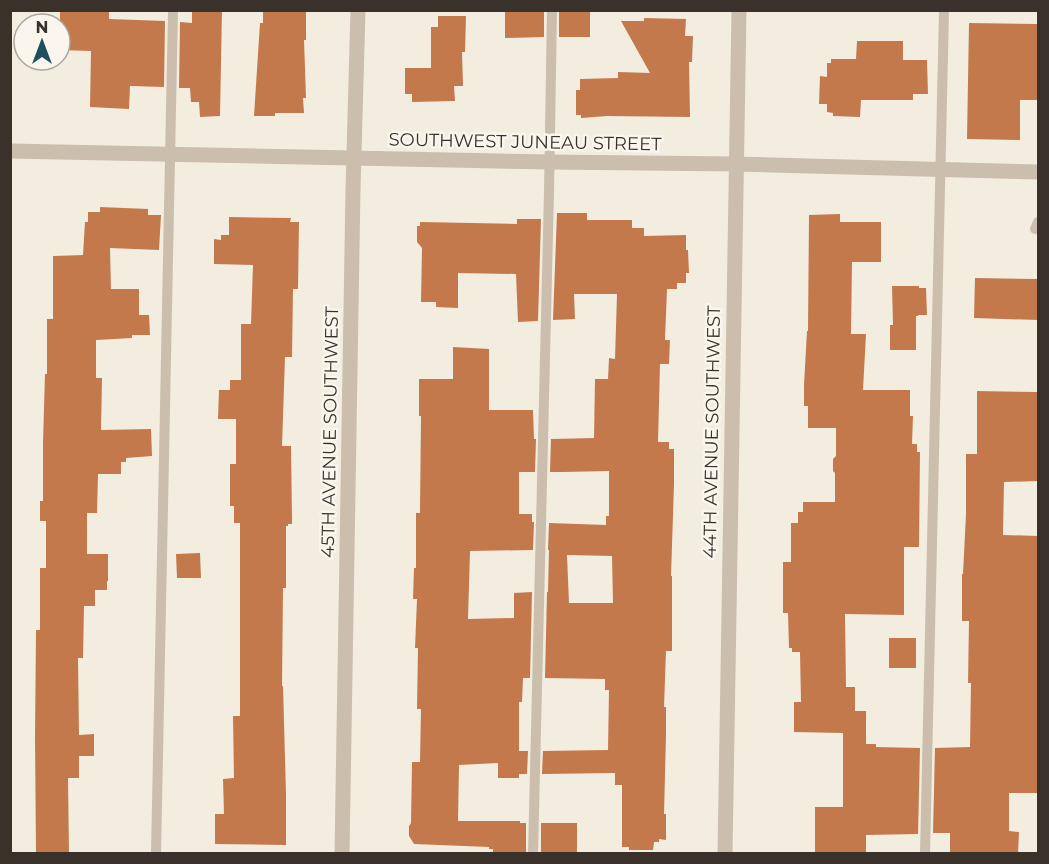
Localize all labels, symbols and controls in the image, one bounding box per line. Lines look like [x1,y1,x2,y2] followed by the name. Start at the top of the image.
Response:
[12,12,72,72] north arrow
[36,18,48,37] text: N
[388,129,662,155] street label: SOUTHWEST JUNEAU STREET
[317,305,343,558] street label: 45TH AVENUE SOUTHWEST
[699,305,725,559] street label: 44TH AVENUE SOUTHWEST

